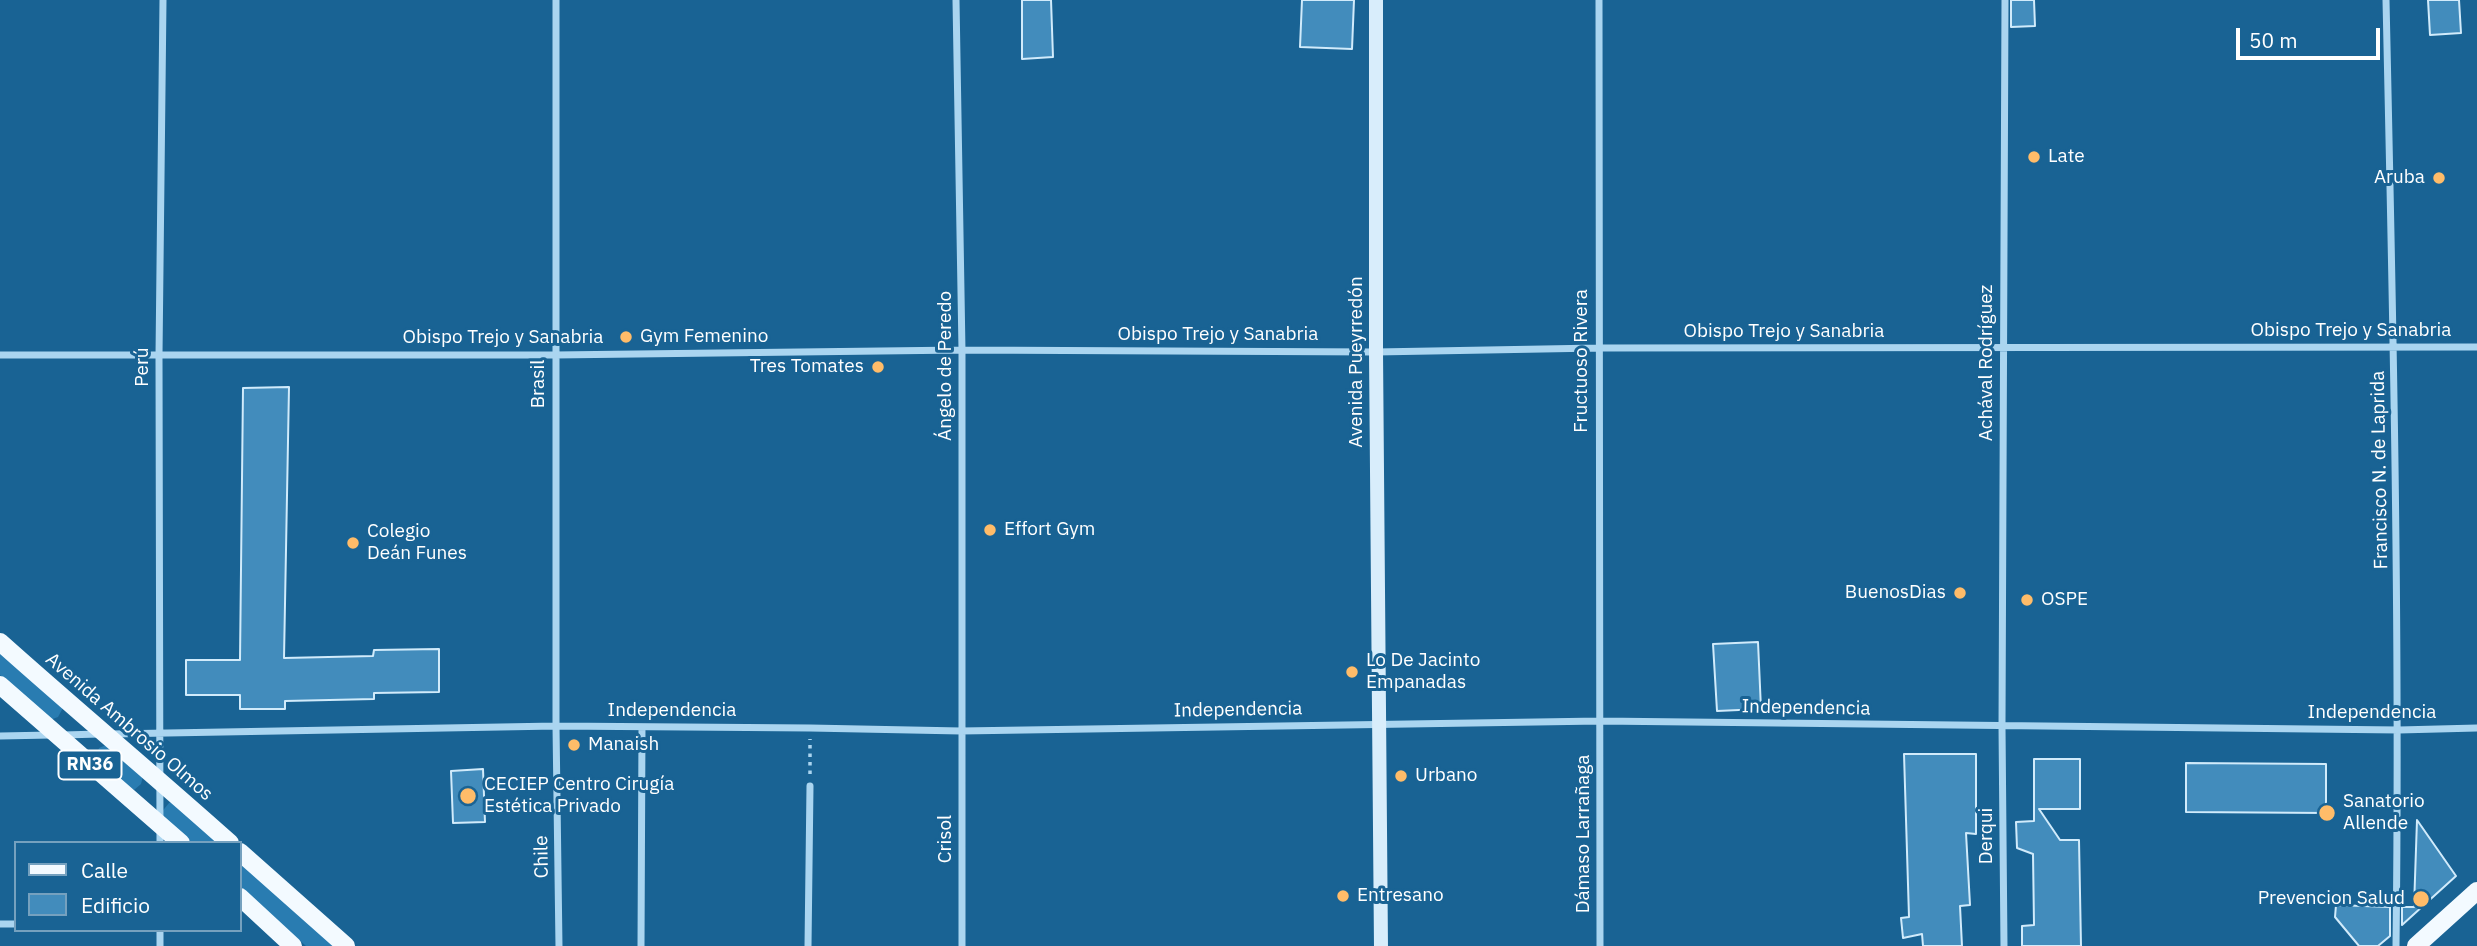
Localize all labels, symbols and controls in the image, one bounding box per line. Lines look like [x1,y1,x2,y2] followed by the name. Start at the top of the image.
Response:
[2239,14,2382,58] scale bar
[2249,26,2298,54] text: 50 m
[2048,146,2085,168] place label: Late
[2026,149,2042,165] marker: Late
[2374,167,2425,189] place label: Aruba
[2431,170,2447,186] marker: Aruba
[1346,276,1368,448] street label: Avenida Pueyrredón
[1976,285,1998,441] street label: Achával Rodríguez
[1571,289,1593,433] street label: Fructuoso Rivera
[935,291,957,441] street label: Ángelo de Peredo
[2251,320,2451,342] street label: Obispo Trejo y Sanabria
[1684,321,1884,343] street label: Obispo Trejo y Sanabria
[1118,324,1318,346] street label: Obispo Trejo y Sanabria
[640,326,768,348] place label: Gym Femenino
[403,327,603,349] street label: Obispo Trejo y Sanabria
[618,329,634,345] marker: Gym Femenino
[132,347,154,387] street label: Perú
[750,356,864,378] place label: Tres Tomates
[870,359,886,375] marker: Tres Tomates
[528,360,550,408] street label: Brasil
[2367,370,2393,570] street label: Francisco N. de Laprida
[1004,519,1095,541] place label: Effort Gym
[367,521,467,565] place label: Colegio Deán Funes
[982,522,998,538] marker: Effort Gym
[345,535,361,551] marker: Colegio Deán Funes
[1845,582,1946,604] place label: BuenosDias
[1952,585,1968,601] marker: BuenosDias
[2041,589,2088,611] place label: OSPE
[2019,592,2035,608] marker: OSPE
[41,648,217,806] street label: Avenida Ambrosio Olmos
[1366,650,1480,694] place label: Lo De Jacinto Empanadas
[1344,664,1360,680] marker: Lo De Jacinto Empanadas
[1741,695,1871,721] street label: Independencia
[1173,697,1303,723] street label: Independencia
[608,700,736,722] street label: Independencia
[2308,702,2436,724] street label: Independencia
[588,734,659,756] place label: Manaish
[566,737,582,753] marker: Manaish
[58,750,122,780] road number: RN36
[1573,755,1595,913] street label: Dámaso Larrañaga
[1415,765,1477,787] place label: Urbano
[1393,768,1409,784] marker: Urbano
[484,774,674,818] place label: CECIEP Centro Cirugía Estética Privado
[458,786,478,806] marker: CECIEP Centro Cirugía Estética Privado
[2343,791,2425,835] place label: Sanatorio Allende
[2317,803,2337,823] marker: Sanatorio Allende
[1976,808,1998,864] street label: Derqui
[935,815,957,863] street label: Crisol
[530,835,554,879] street label: Chile
[14,841,242,932] legend
[81,856,128,884] text: Calle
[1357,885,1444,907] place label: Entresano
[1335,888,1351,904] marker: Entresano
[2258,888,2405,910] place label: Prevencion Salud
[2411,889,2431,909] marker: Prevencion Salud
[81,891,150,919] text: Edificio

